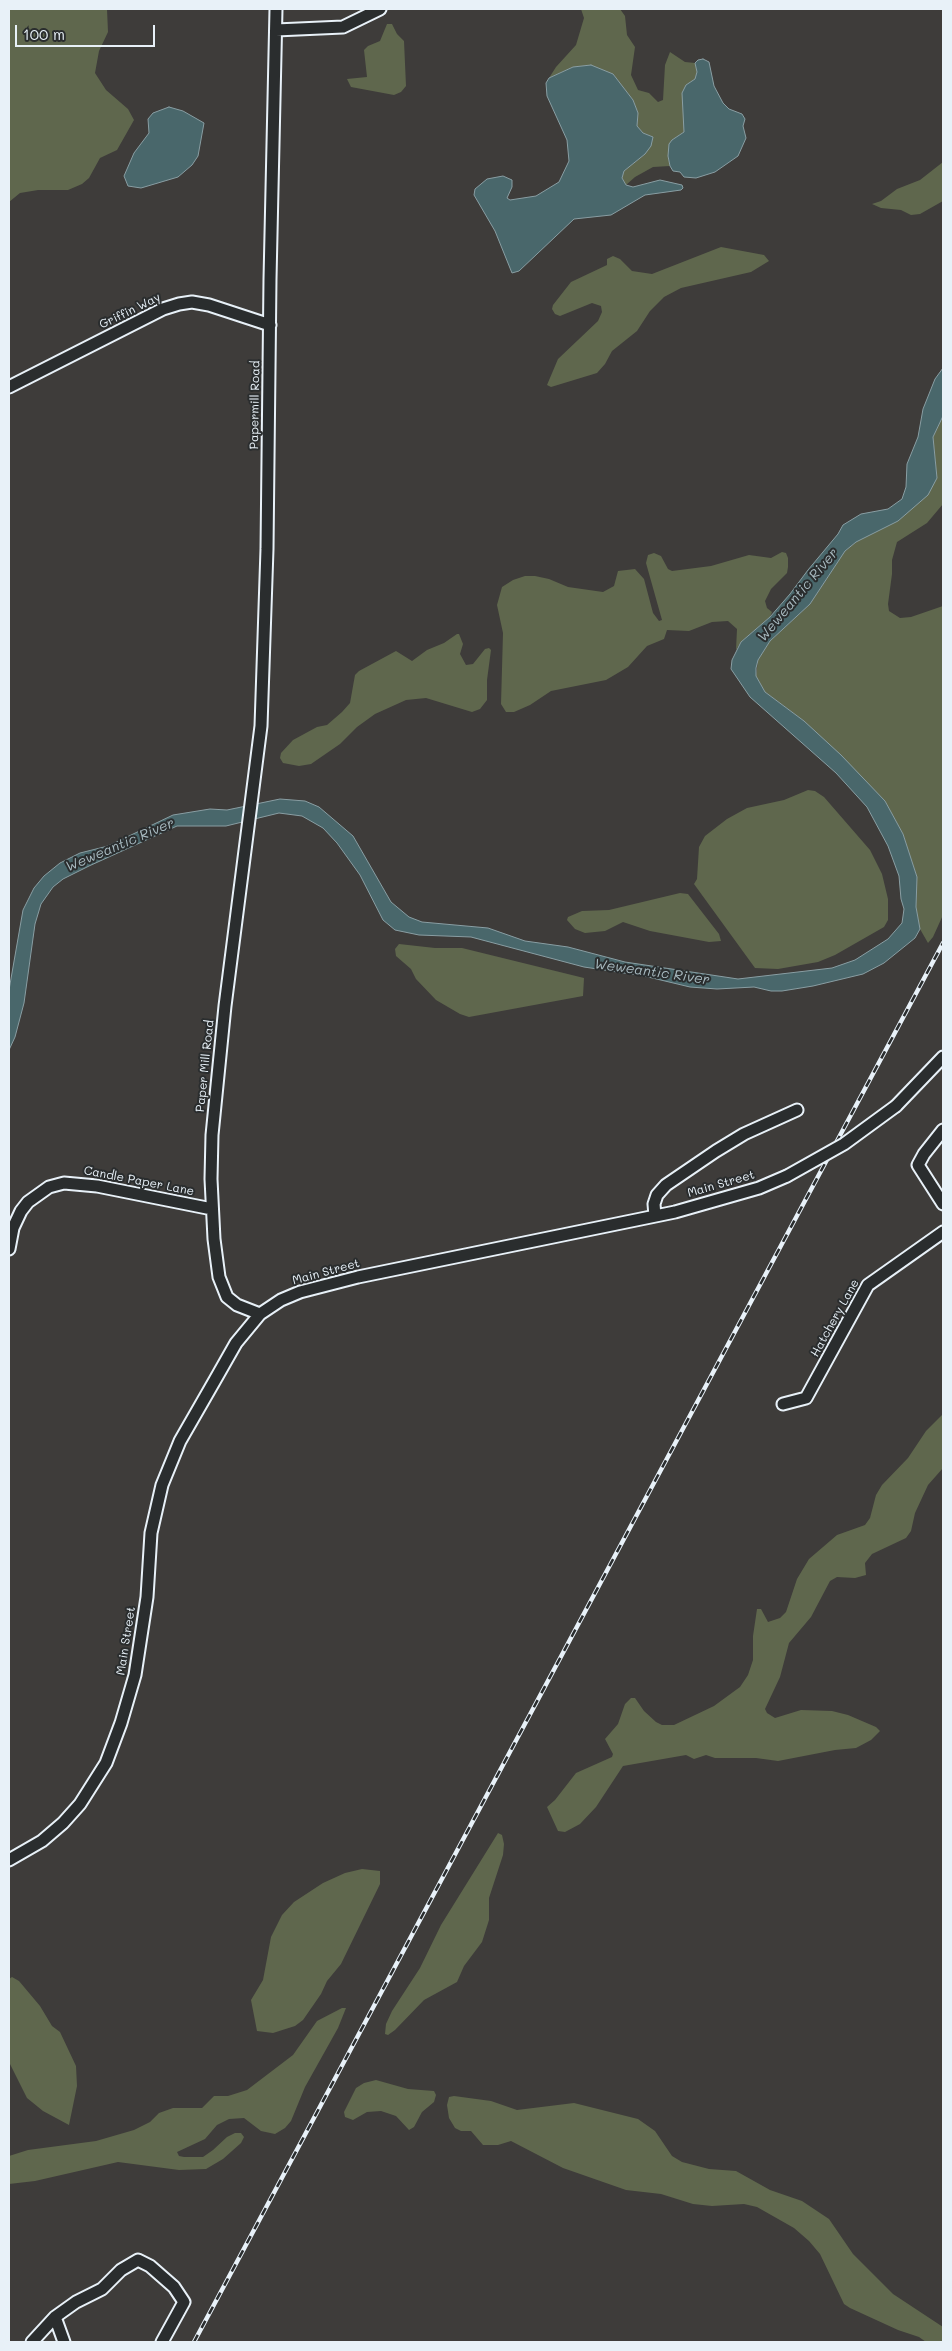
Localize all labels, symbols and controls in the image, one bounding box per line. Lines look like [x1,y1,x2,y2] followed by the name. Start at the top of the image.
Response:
[18,15,158,47] scale bar
[23,24,65,44] text: 100 m
[97,290,163,332] street label: Griffin Way
[247,361,263,449] street label: Papermill Road
[754,545,842,645] water label: Weweantic River
[63,815,177,875] water label: Weweantic River
[593,956,711,988] water label: Weweantic River
[193,1019,217,1113] street label: Paper Mill Road
[83,1163,195,1199] street label: Candle Paper Lane
[686,1168,756,1200] street label: Main Street
[291,1256,361,1288] street label: Main Street
[808,1277,862,1359] street label: Hatchery Lane
[113,1606,139,1676] street label: Main Street

